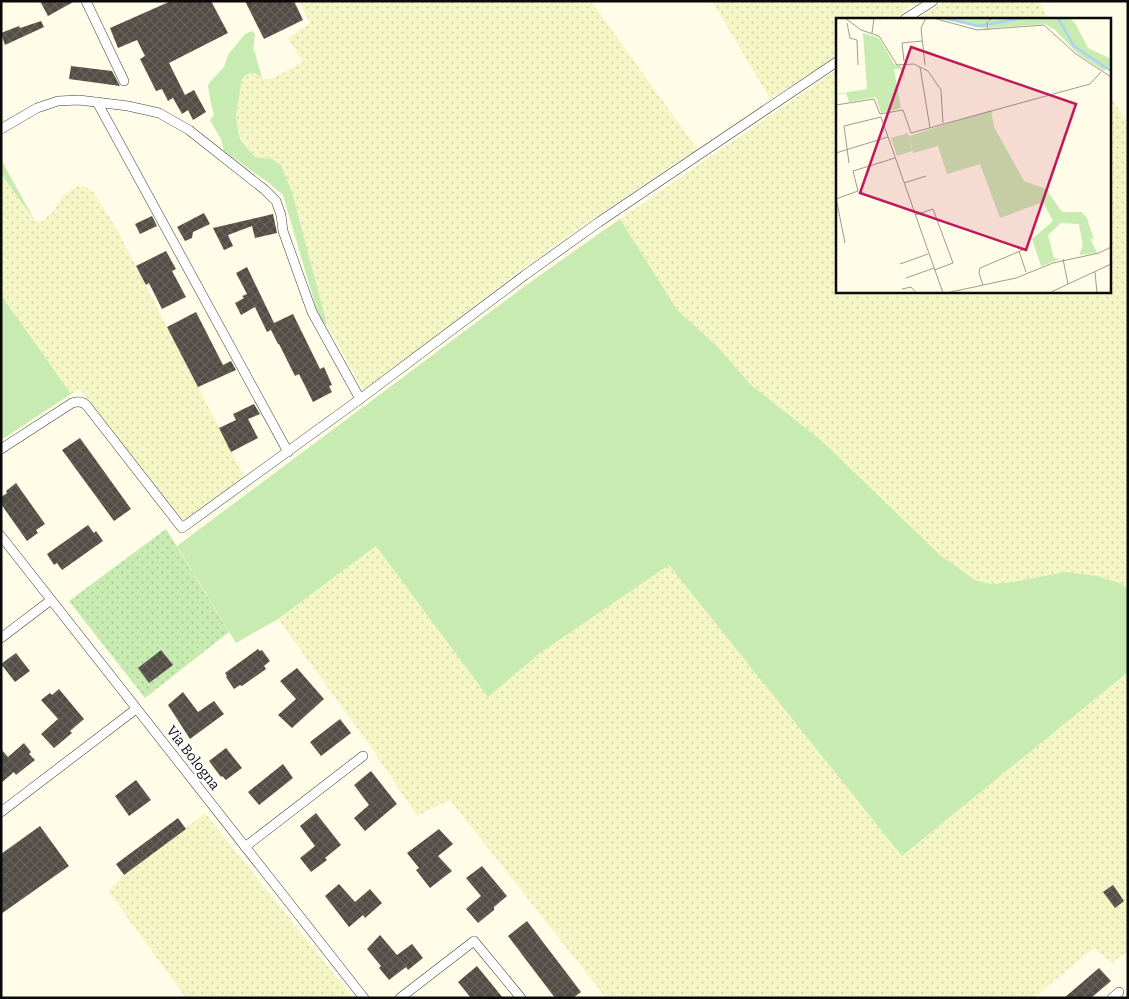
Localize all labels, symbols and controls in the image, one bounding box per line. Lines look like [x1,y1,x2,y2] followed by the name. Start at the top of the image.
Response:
[836,18,1112,292] inset map
[163,723,224,794] street label: Via Bologna

